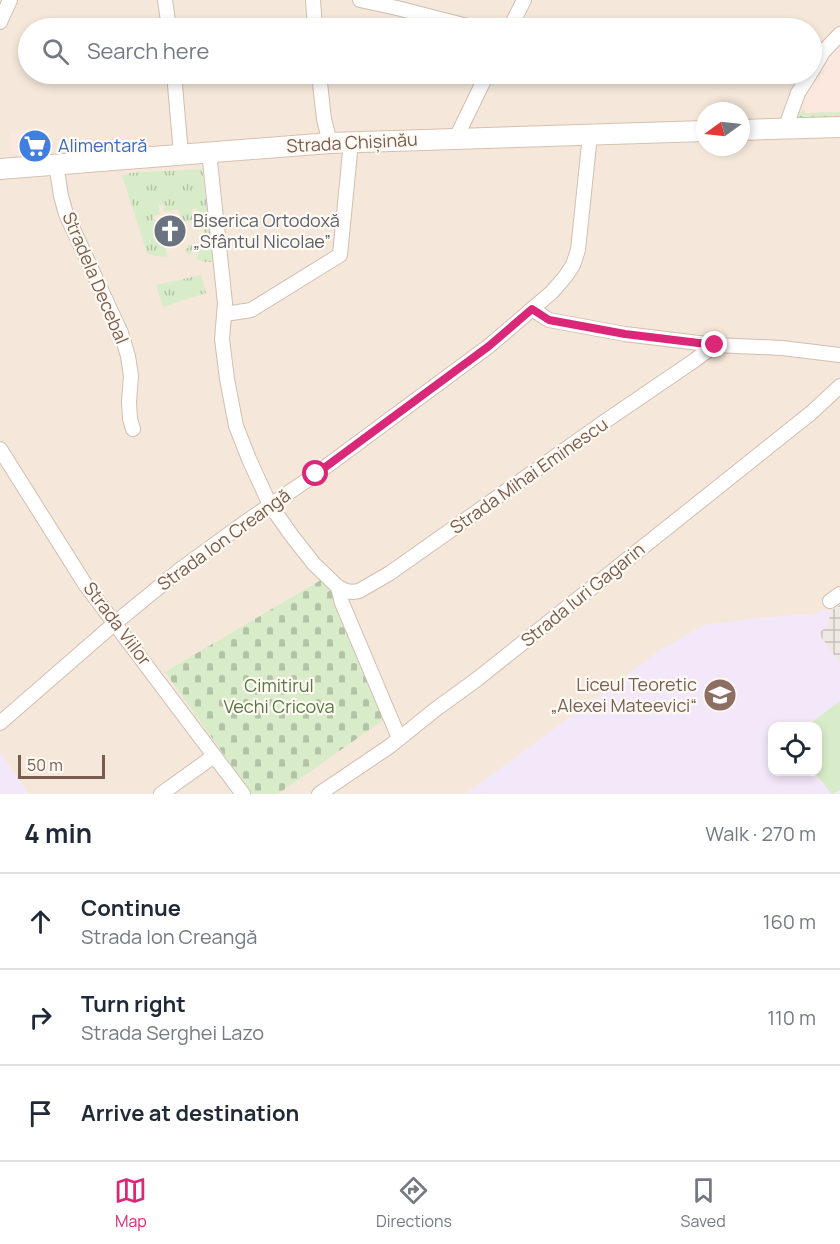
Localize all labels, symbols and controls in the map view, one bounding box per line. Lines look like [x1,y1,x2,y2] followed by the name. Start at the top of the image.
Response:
[18,18,822,84] search box
[39,35,72,68] icon: search
[87,36,209,66] text: Search here
[696,102,750,156] north arrow
[286,127,418,157] street label: Strada Chișinău
[17,128,53,164] supermarket icon: Alimentară
[58,133,147,157] place label: Alimentară
[57,208,135,347] street label: Stradela Decebal
[193,208,340,253] place label: Biserica Ortodoxă „Sfântul Nicolae”
[152,213,188,249] church icon: Biserica Ortodoxă „Sfântul Nicolae”
[701,331,727,357] route end
[445,412,612,539] street label: Strada Mihai Eminescu
[302,460,328,486] route start
[152,483,295,596] street label: Strada Ion Creangă
[516,537,649,652] street label: Strada Iuri Gagarin
[78,577,157,671] street label: Strada Viilor
[550,672,697,717] place label: Liceul Teoretic „Alexei Mateevici“
[224,673,334,718] park label: Cimitirul Vechi Cricova
[702,677,738,713] school or university icon: Liceul Teoretic „Alexei Mateevici“
[768,722,822,776] map controls
[768,722,822,776] button: locate
[18,752,105,780] scale bar
[27,754,63,776] text: 50 m
[24,815,92,851] text: 4 min
[705,820,816,847] text: Walk · 270 m
[81,893,181,923] text: Continue
[24,905,57,938] icon: ahead
[763,908,816,935] text: 160 m
[81,923,257,950] text: Strada Ion Creangă
[81,989,186,1019] text: Turn right
[24,1001,57,1034] icon: right
[767,1004,816,1031] text: 110 m
[81,1019,264,1046] text: Strada Serghei Lazo
[24,1097,57,1130] icon: arrive
[81,1098,299,1128] text: Arrive at destination
[114,1174,147,1232] tab: Map
[376,1174,452,1232] tab: Directions
[681,1174,726,1232] tab: Saved

